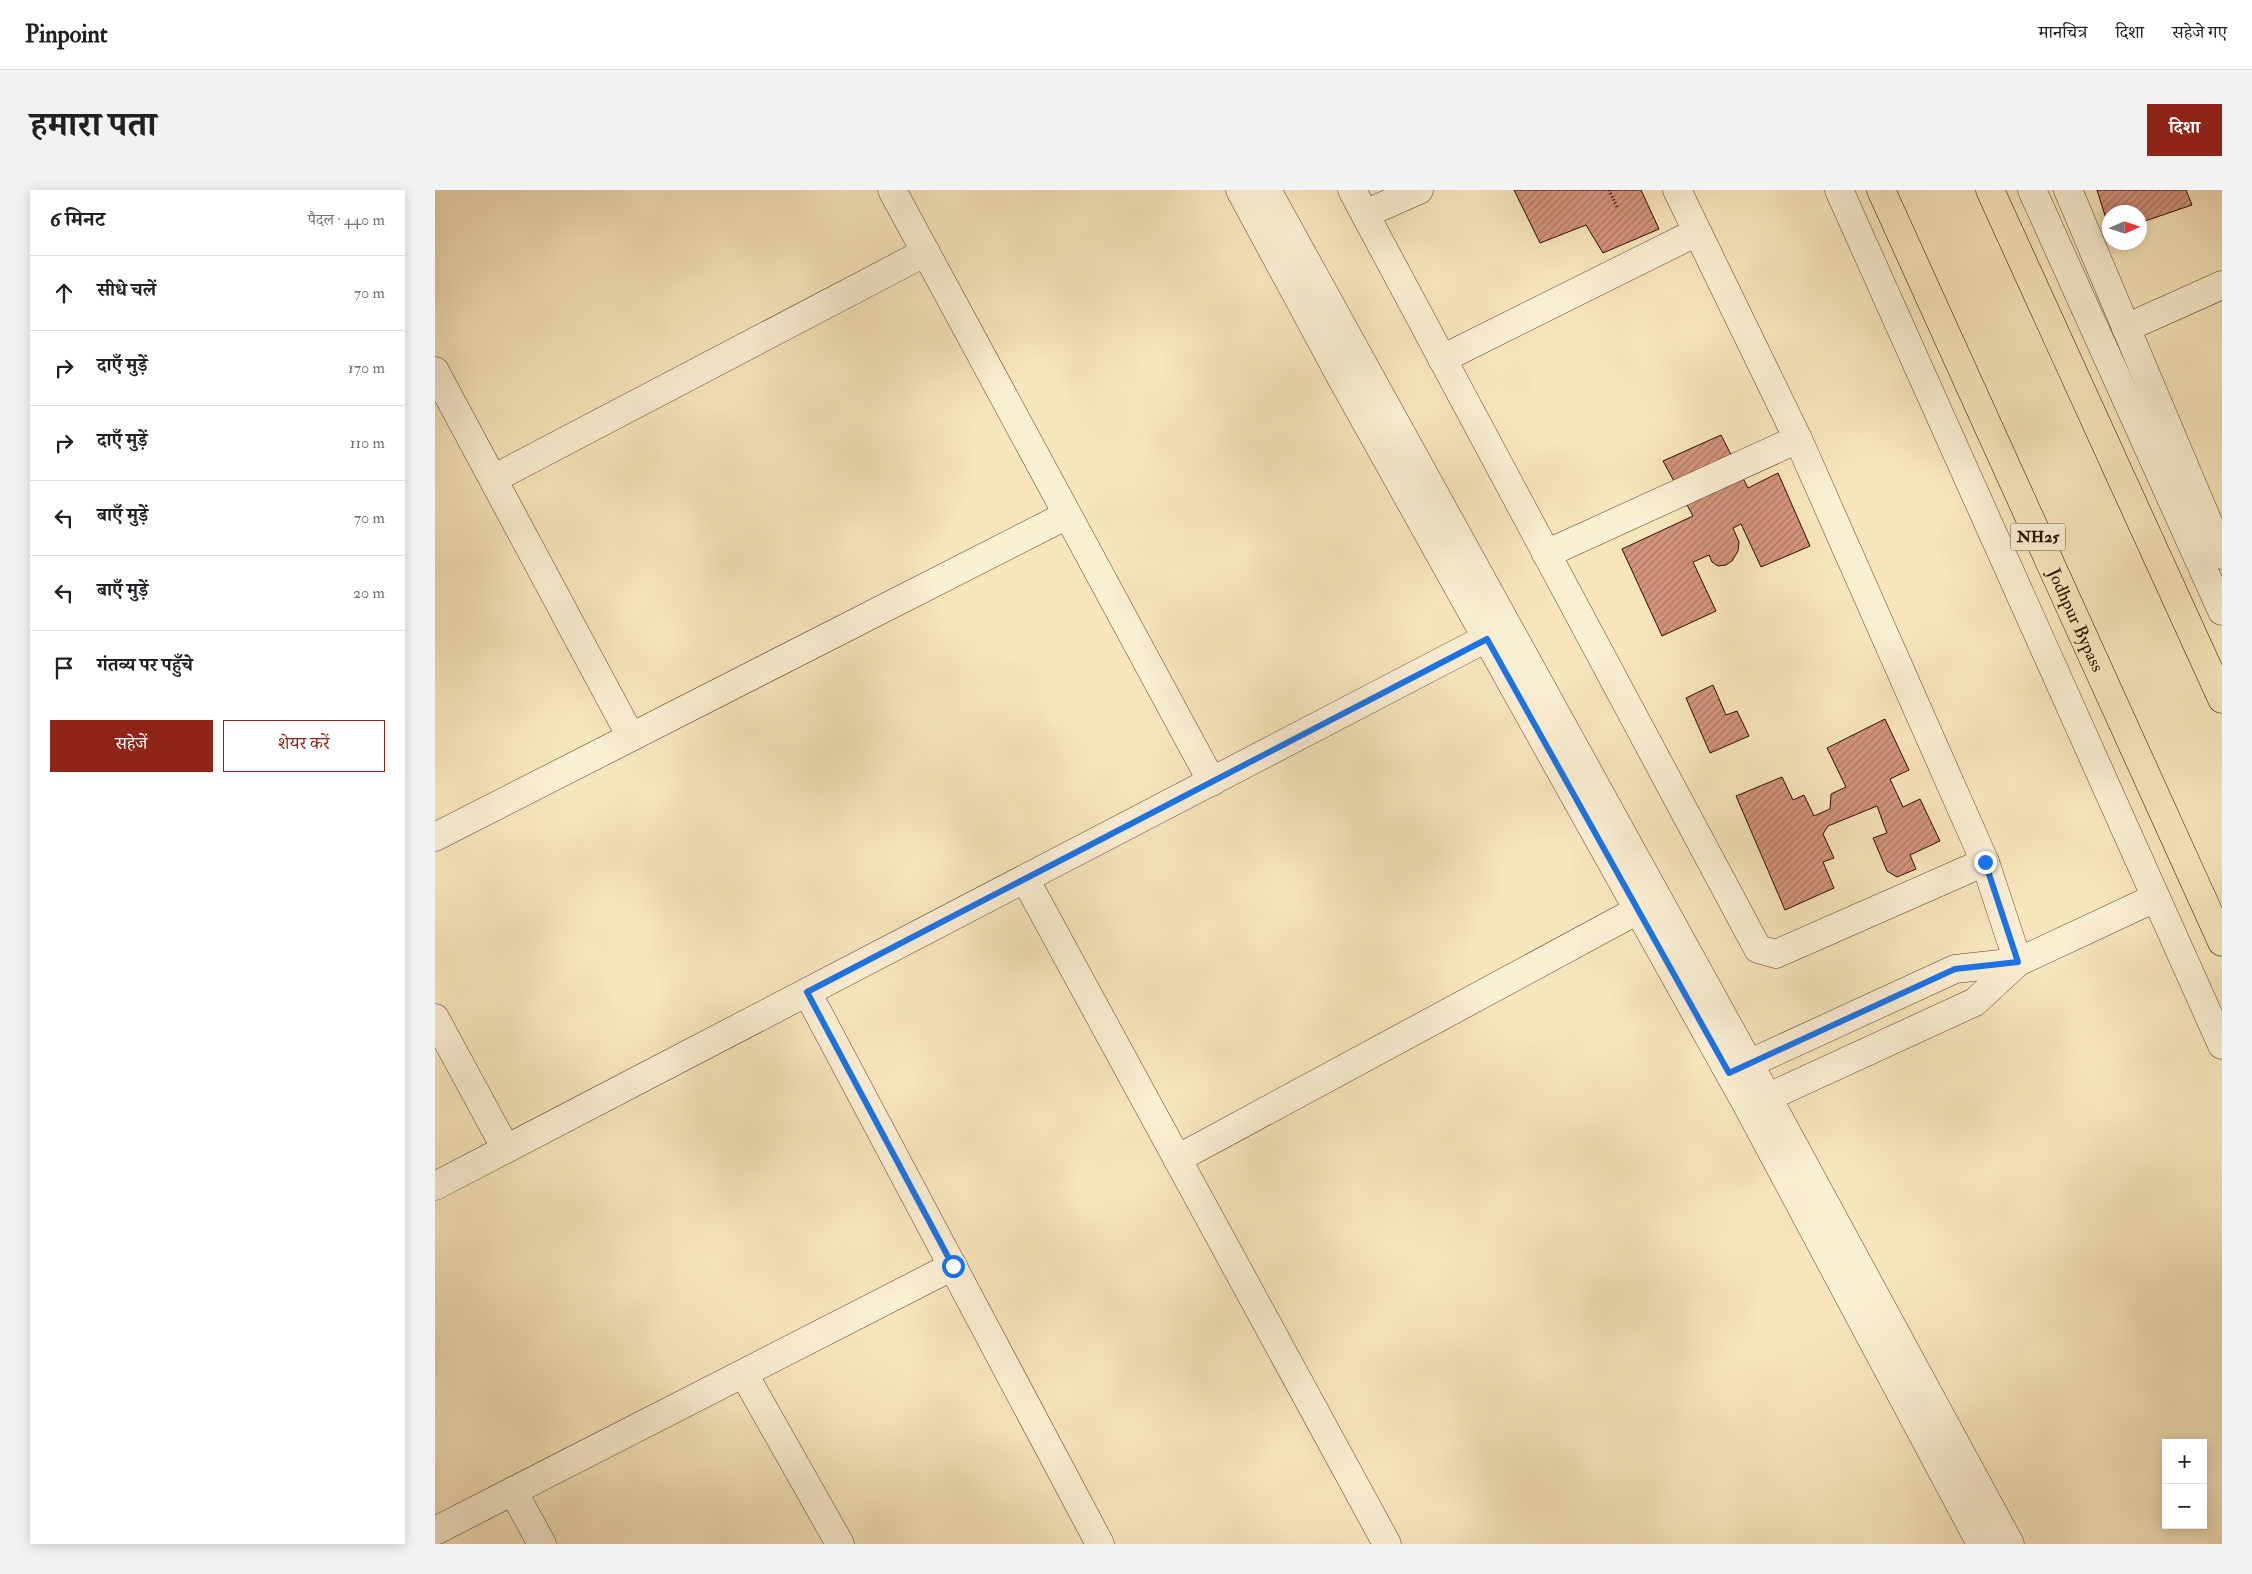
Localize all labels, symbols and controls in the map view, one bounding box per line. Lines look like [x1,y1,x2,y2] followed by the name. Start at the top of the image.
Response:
[25,19,108,50] text: Pinpoint
[2039,21,2087,44] text: मानचित्र
[2115,21,2144,44] text: दिशा
[2172,21,2227,44] text: सहेजे गए
[30,103,156,147] text: हमारा पता
[2147,104,2222,156] button: दिशा
[2102,205,2147,250] north arrow
[50,206,105,233] text: 6 मिनट
[308,210,385,230] text: पैदल · 440 m
[97,278,156,302] text: सीधे चलें
[50,279,78,307] icon: ahead
[354,283,385,303] text: 70 m
[97,353,148,377] text: दाएँ मुड़ें
[50,354,78,382] icon: right
[348,358,385,378] text: 170 m
[97,428,148,452] text: दाएँ मुड़ें
[50,429,78,457] icon: right
[350,433,385,453] text: 110 m
[97,503,148,527] text: बाएँ मुड़ें
[50,504,78,532] icon: left
[354,508,385,528] text: 70 m
[2011,524,2065,551] road number: NH25
[2042,564,2109,675] street label: Jodhpur Bypass
[97,578,148,602] text: बाएँ मुड़ें
[50,579,78,607] icon: left
[353,583,385,603] text: 20 m
[97,653,193,677] text: गंतव्य पर पहुँचे
[50,654,78,682] icon: arrive
[50,720,213,772] button: सहेजें
[223,720,385,772] button: शेयर करें
[1974,851,1997,874] route end
[942,1255,965,1278] route start
[2162,1439,2207,1529] map controls
[2162,1439,2207,1484] button: +
[2162,1484,2207,1529] button: −

